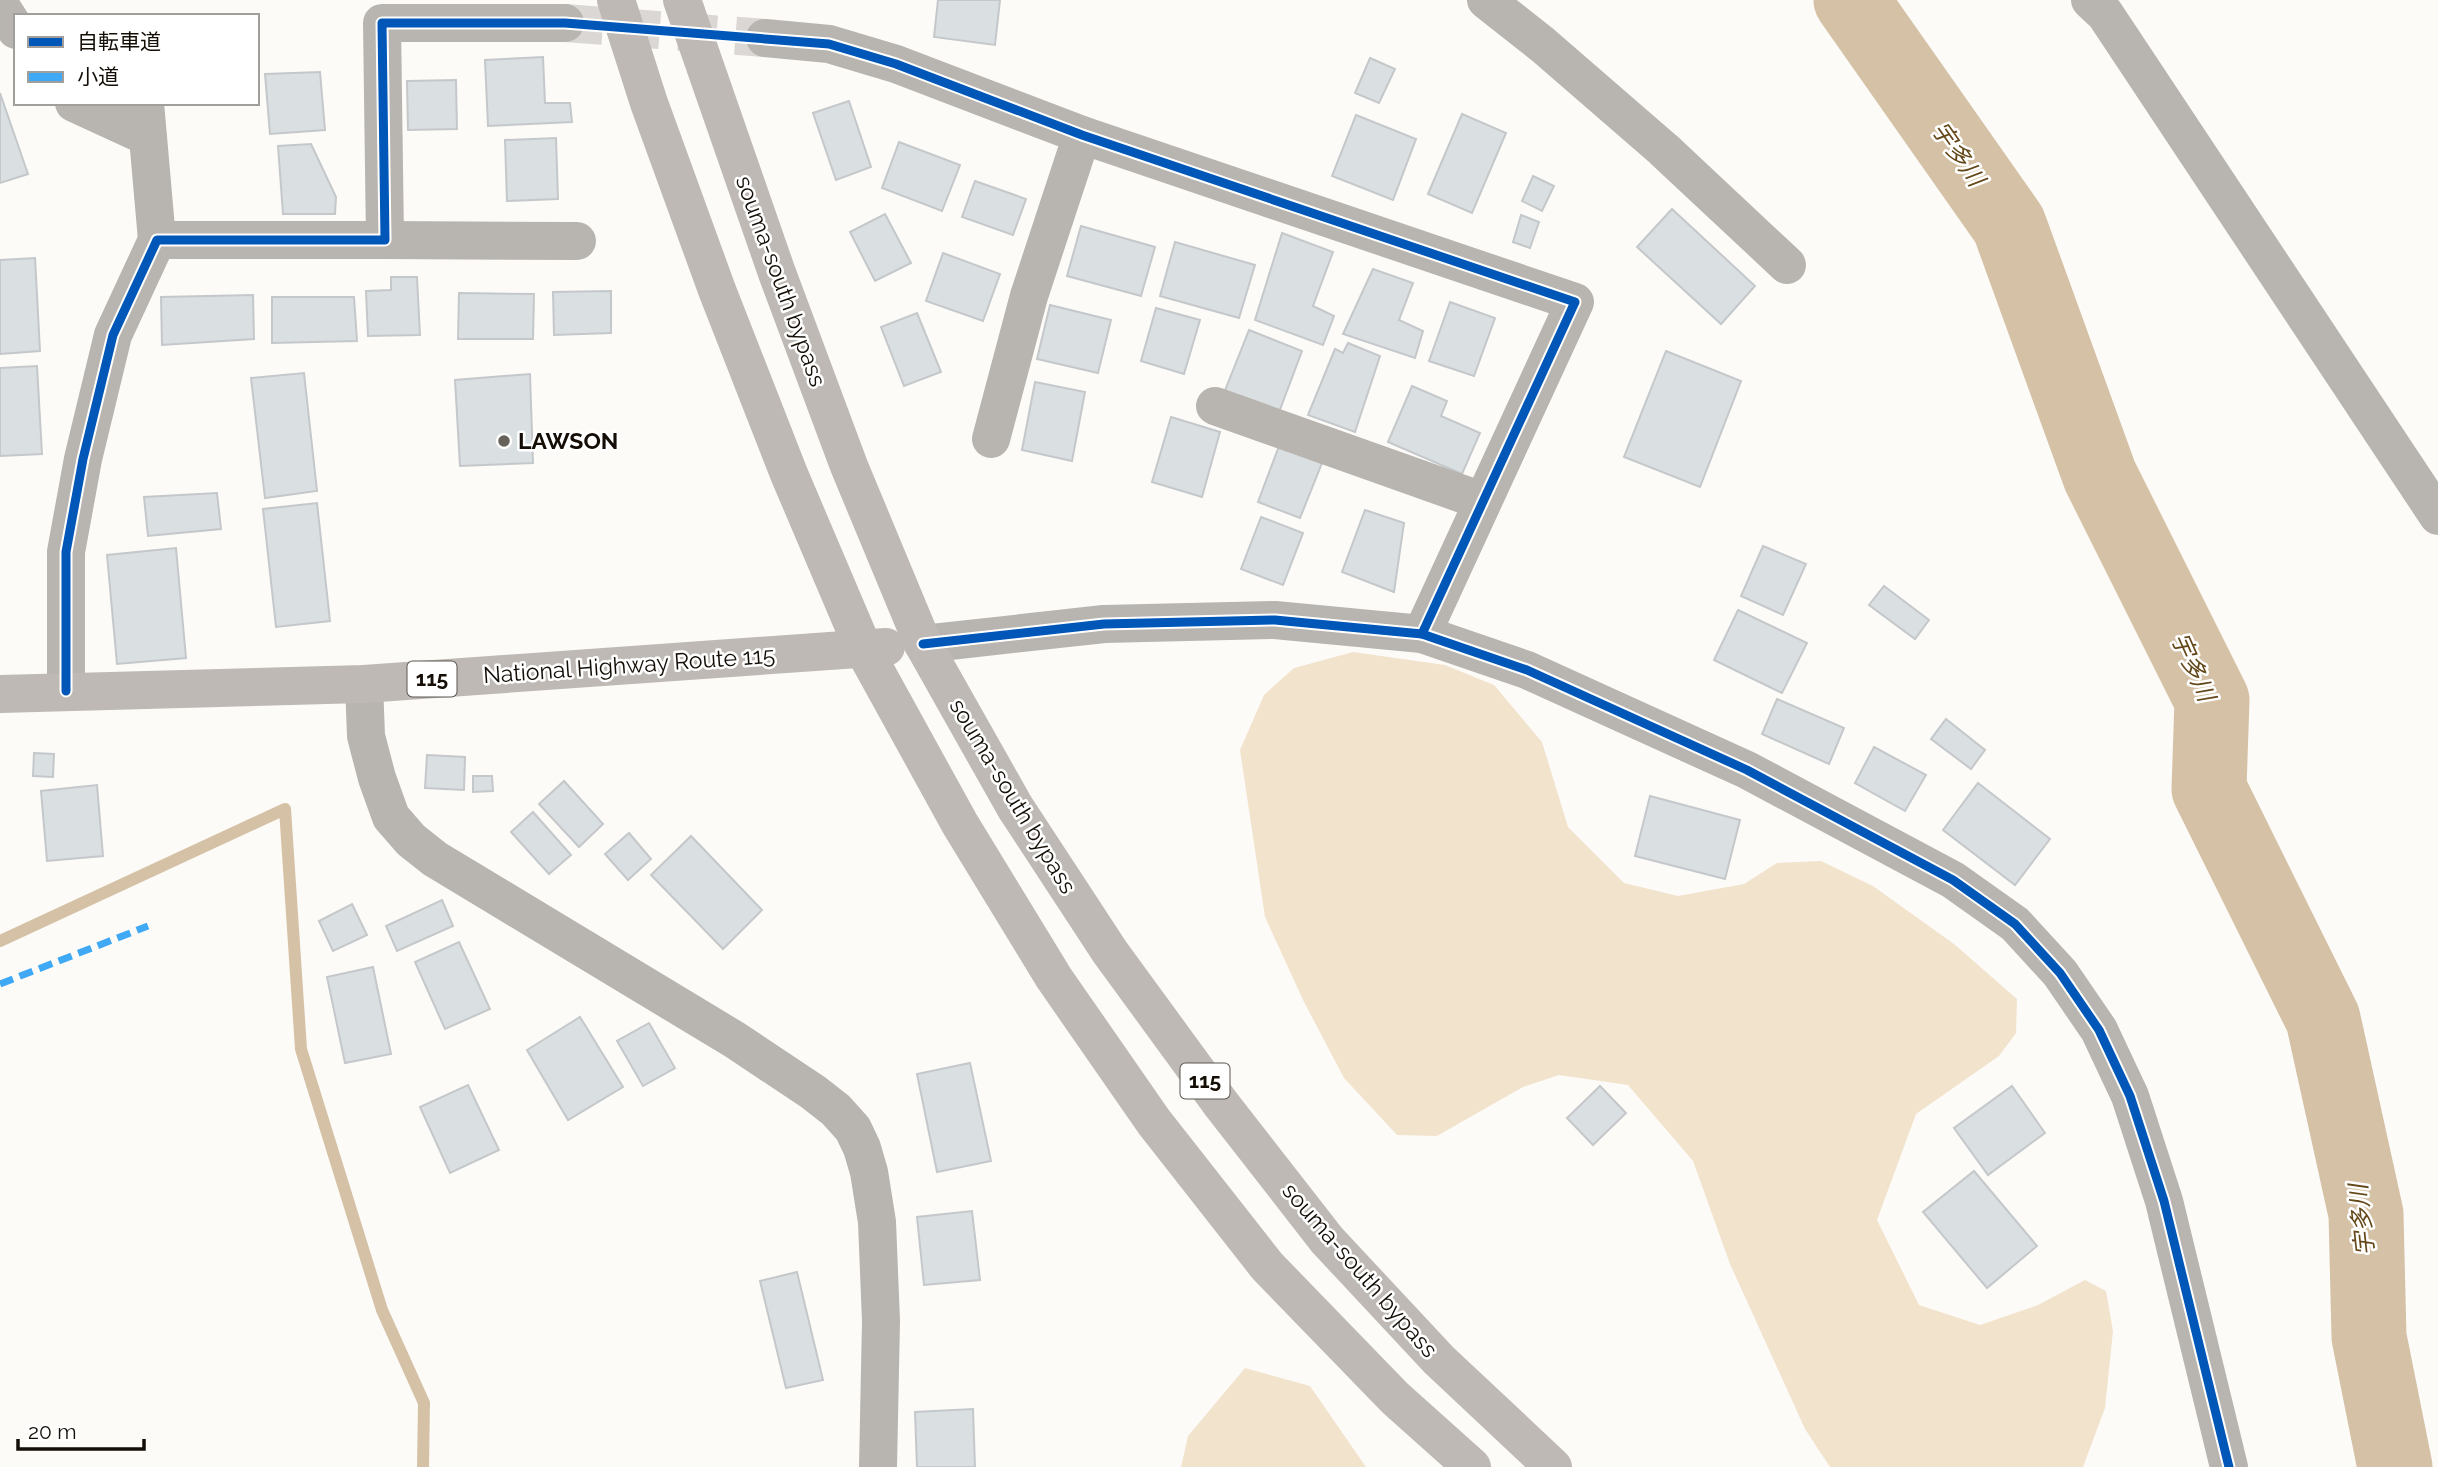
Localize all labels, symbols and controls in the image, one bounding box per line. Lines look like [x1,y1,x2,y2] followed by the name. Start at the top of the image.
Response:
[14,14,259,105] legend
[77,29,161,54] text: 自転車道
[77,64,119,89] text: 小道
[1926,116,1993,194] water label: 宇多川
[731,172,832,390] street label: souma-south bypass
[518,427,618,454] place label: LAWSON
[496,433,512,449] marker: LAWSON
[2166,628,2223,708] water label: 宇多川
[482,641,776,688] street label: National Highway Route 115
[408,662,457,696] road number: 115
[945,693,1082,898] street label: souma-south bypass
[1180,1064,1230,1098] road number: 115
[1277,1177,1444,1362] street label: souma-south bypass
[2343,1180,2380,1257] water label: 宇多川
[18,1408,144,1452] scale bar
[28,1419,76,1444] text: 20 m

